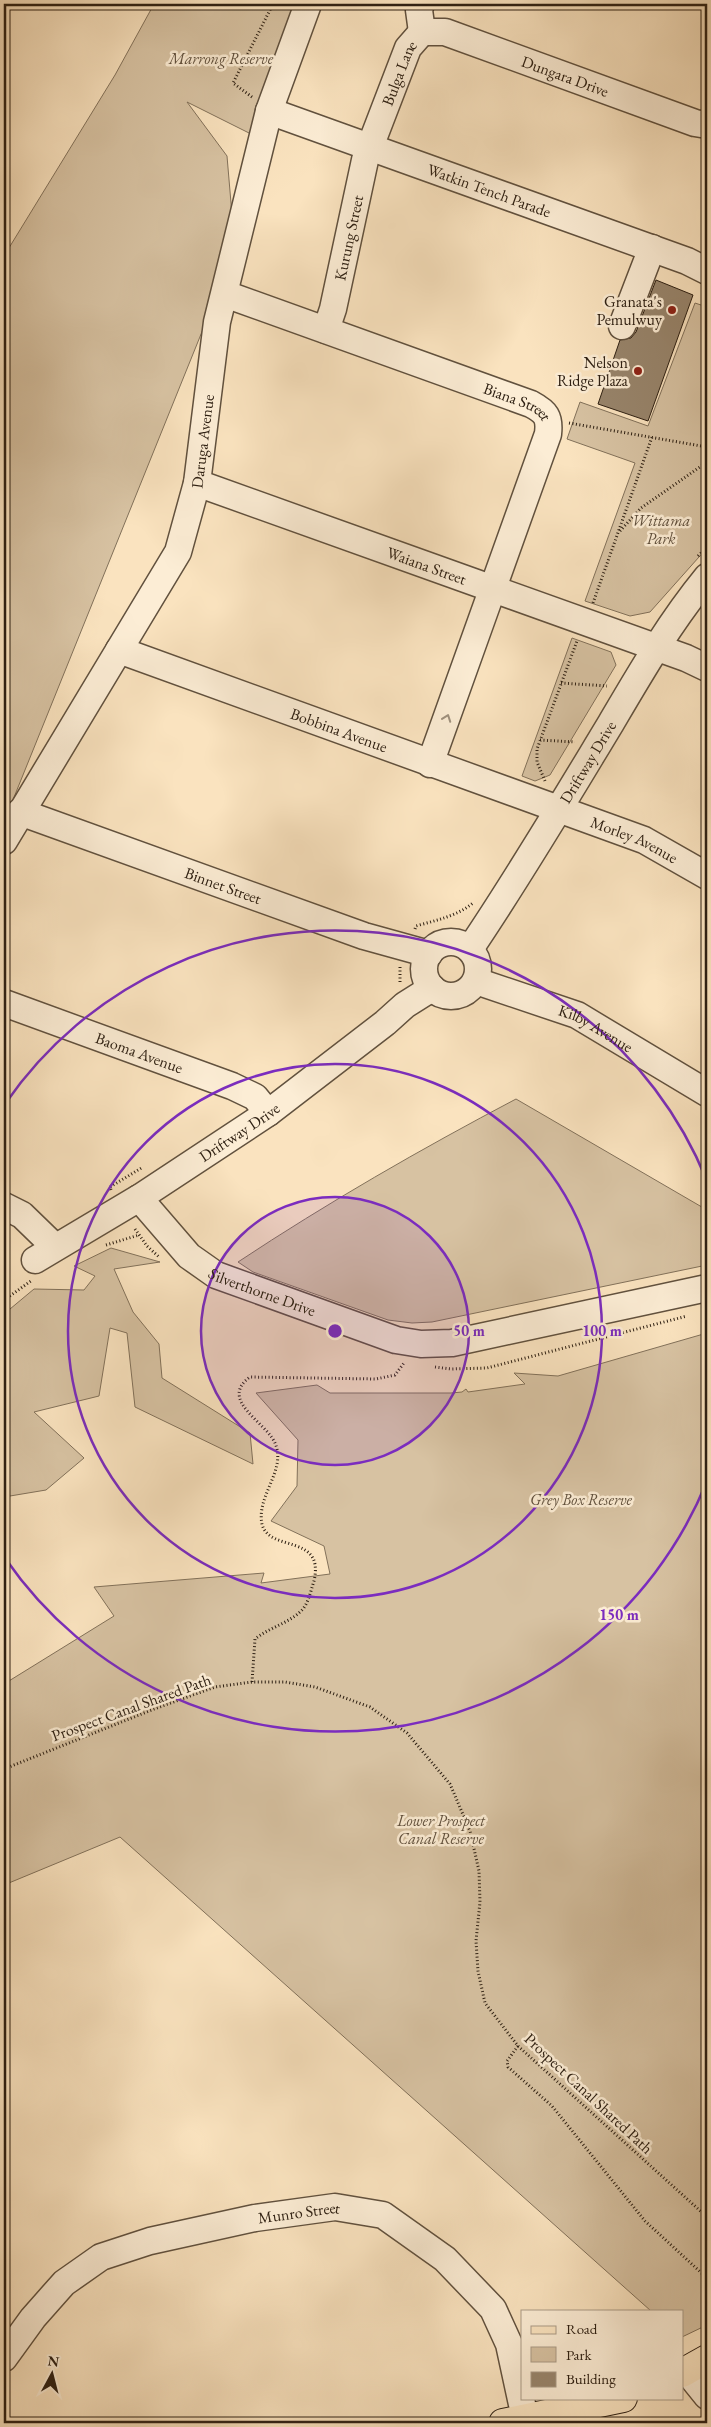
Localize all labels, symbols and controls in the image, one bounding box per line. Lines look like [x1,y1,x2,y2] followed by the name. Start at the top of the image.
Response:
[377,36,421,109] street label: Bulga Lane
[168,48,274,69] park label: Marrong Reserve
[519,51,612,102] street label: Dungara Drive
[424,159,554,222] street label: Watkin Tench Parade
[329,193,368,283] street label: Kurung Street
[597,291,663,330] place label: Granata's Pemulwuy
[666,304,678,316] marker: Granata's Pemulwuy
[557,352,629,391] place label: Nelson Ridge Plaza
[632,365,644,377] marker: Nelson Ridge Plaza
[481,378,557,424] street label: Biana Street
[186,393,219,490] street label: Daruga Avenue
[632,510,690,549] park label: Wittama Park
[384,542,469,590] street label: Waiana Street
[287,703,390,757] street label: Bobbina Avenue
[441,714,451,723] one-way arrow
[555,717,621,807] street label: Driftway Drive
[587,811,682,868] street label: Morley Avenue
[182,862,264,909] street label: Binnet Street
[556,999,637,1057] street label: Kilby Avenue
[92,1027,186,1078] street label: Baoma Avenue
[195,1098,284,1167] street label: Driftway Drive
[204,1263,319,1321] street label: Silverthorne Drive
[453,1321,485,1340] text: 50 m
[582,1321,622,1340] text: 100 m
[326,1322,344,1340] centre of rings
[530,1489,633,1510] park label: Grey Box Reserve
[599,1605,639,1624] text: 150 m
[48,1669,214,1746] street label: Prospect Canal Shared Path
[396,1810,486,1849] park label: Lower Prospect Canal Reserve
[520,2028,657,2158] street label: Prospect Canal Shared Path
[257,2197,342,2228] street label: Munro Street
[521,2310,684,2400] legend
[566,2319,598,2338] text: Road
[566,2345,593,2364] text: Park
[28,2350,78,2400] north arrow
[47,2351,61,2371] text: N
[566,2369,616,2388] text: Building

